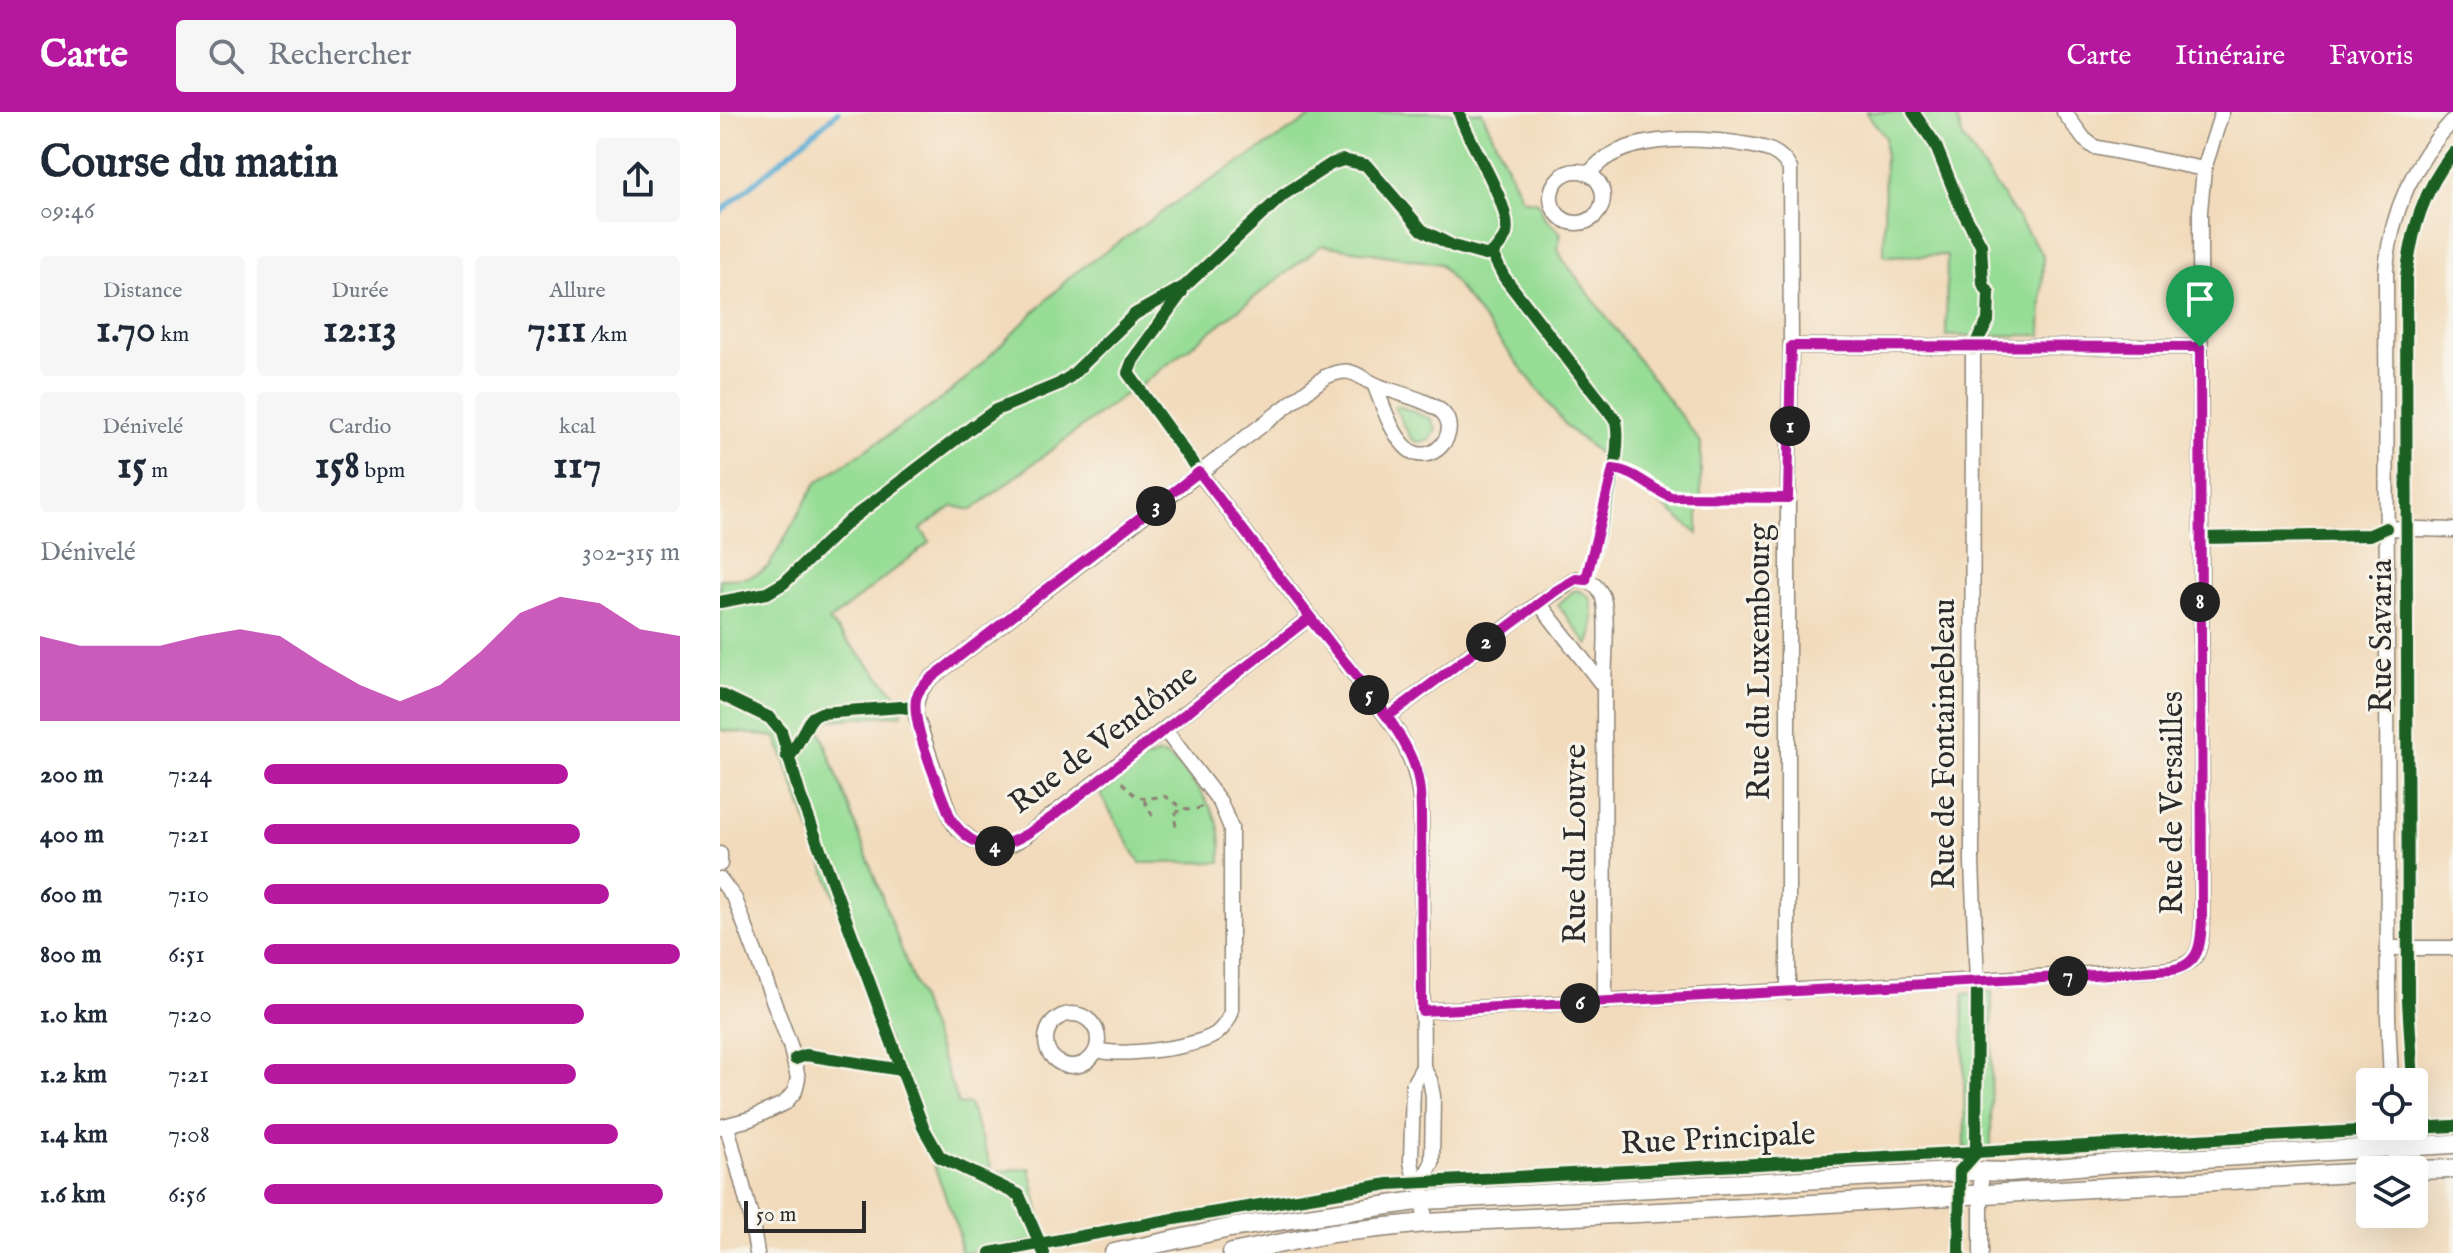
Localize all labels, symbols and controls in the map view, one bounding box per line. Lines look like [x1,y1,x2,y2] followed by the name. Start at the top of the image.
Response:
[176,20,736,92] search box
[40,32,128,80] text: Carte
[204,34,248,78] icon: search
[268,37,412,75] text: Rechercher
[2066,39,2131,74] text: Carte
[2175,39,2285,74] text: Itinéraire
[2329,39,2413,74] text: Favoris
[40,136,338,192] text: Course du matin
[596,138,680,222] button: share
[40,194,95,227] text: 09:46
[2166,265,2234,347] pin
[103,277,182,305] text: Distance
[331,277,389,305] text: Durée
[549,277,606,305] text: Allure
[2178,277,2222,321] icon: arrive
[96,305,156,356] text: 1.70
[323,305,397,356] text: 12:13
[527,305,586,356] text: 7:11
[156,321,189,349] text: km
[586,321,627,349] text: /km
[1770,406,1810,446] pin: 1
[1786,412,1794,440] text: 1
[102,413,183,441] text: Dénivelé
[329,413,391,441] text: Cardio
[559,413,596,441] text: kcal
[117,441,146,492] text: 15
[315,441,360,492] text: 158
[553,441,602,492] text: 117
[146,457,168,485] text: m
[360,457,405,485] text: bpm
[1136,486,1176,526] pin: 3
[1152,492,1160,520] text: 3
[1740,523,1781,800] street label: Rue du Luxembourg
[40,536,136,569] text: Dénivelé
[582,536,680,569] text: 302–315 m
[2362,559,2403,713] street label: Rue Savaria
[2180,582,2220,622] pin: 8
[2196,588,2204,616] text: 8
[1925,598,1966,890] street label: Rue de Fontainebleau
[1466,622,1506,662] pin: 2
[1481,628,1491,656] text: 2
[1001,656,1207,824] street label: Rue de Vendôme
[1349,675,1389,715] pin: 5
[1365,681,1373,709] text: 5
[2153,691,2194,915] street label: Rue de Versailles
[1556,744,1597,944] street label: Rue du Louvre
[40,758,104,791] text: 200 m
[168,758,212,791] text: 7:24
[40,818,104,851] text: 400 m
[168,818,209,851] text: 7:21
[975,826,1015,866] pin: 4
[990,832,1000,860] text: 4
[40,878,102,911] text: 600 m
[168,878,209,911] text: 7:10
[40,938,102,971] text: 800 m
[168,938,205,971] text: 6:51
[2048,956,2088,996] pin: 7
[2063,962,2073,990] text: 7
[1560,983,1600,1023] pin: 6
[1575,989,1585,1017] text: 6
[40,998,108,1031] text: 1.0 km
[168,998,212,1031] text: 7:20
[40,1058,107,1091] text: 1.2 km
[168,1058,209,1091] text: 7:21
[2356,1068,2428,1228] map controls
[2356,1068,2428,1140] button: locate
[1620,1114,1816,1166] street label: Rue Principale
[40,1118,108,1151] text: 1.4 km
[168,1118,210,1151] text: 7:08
[2356,1156,2428,1228] button: layers
[40,1178,106,1211] text: 1.6 km
[168,1178,206,1211] text: 6:56
[744,1197,866,1233] scale bar
[756,1201,797,1229] text: 50 m

